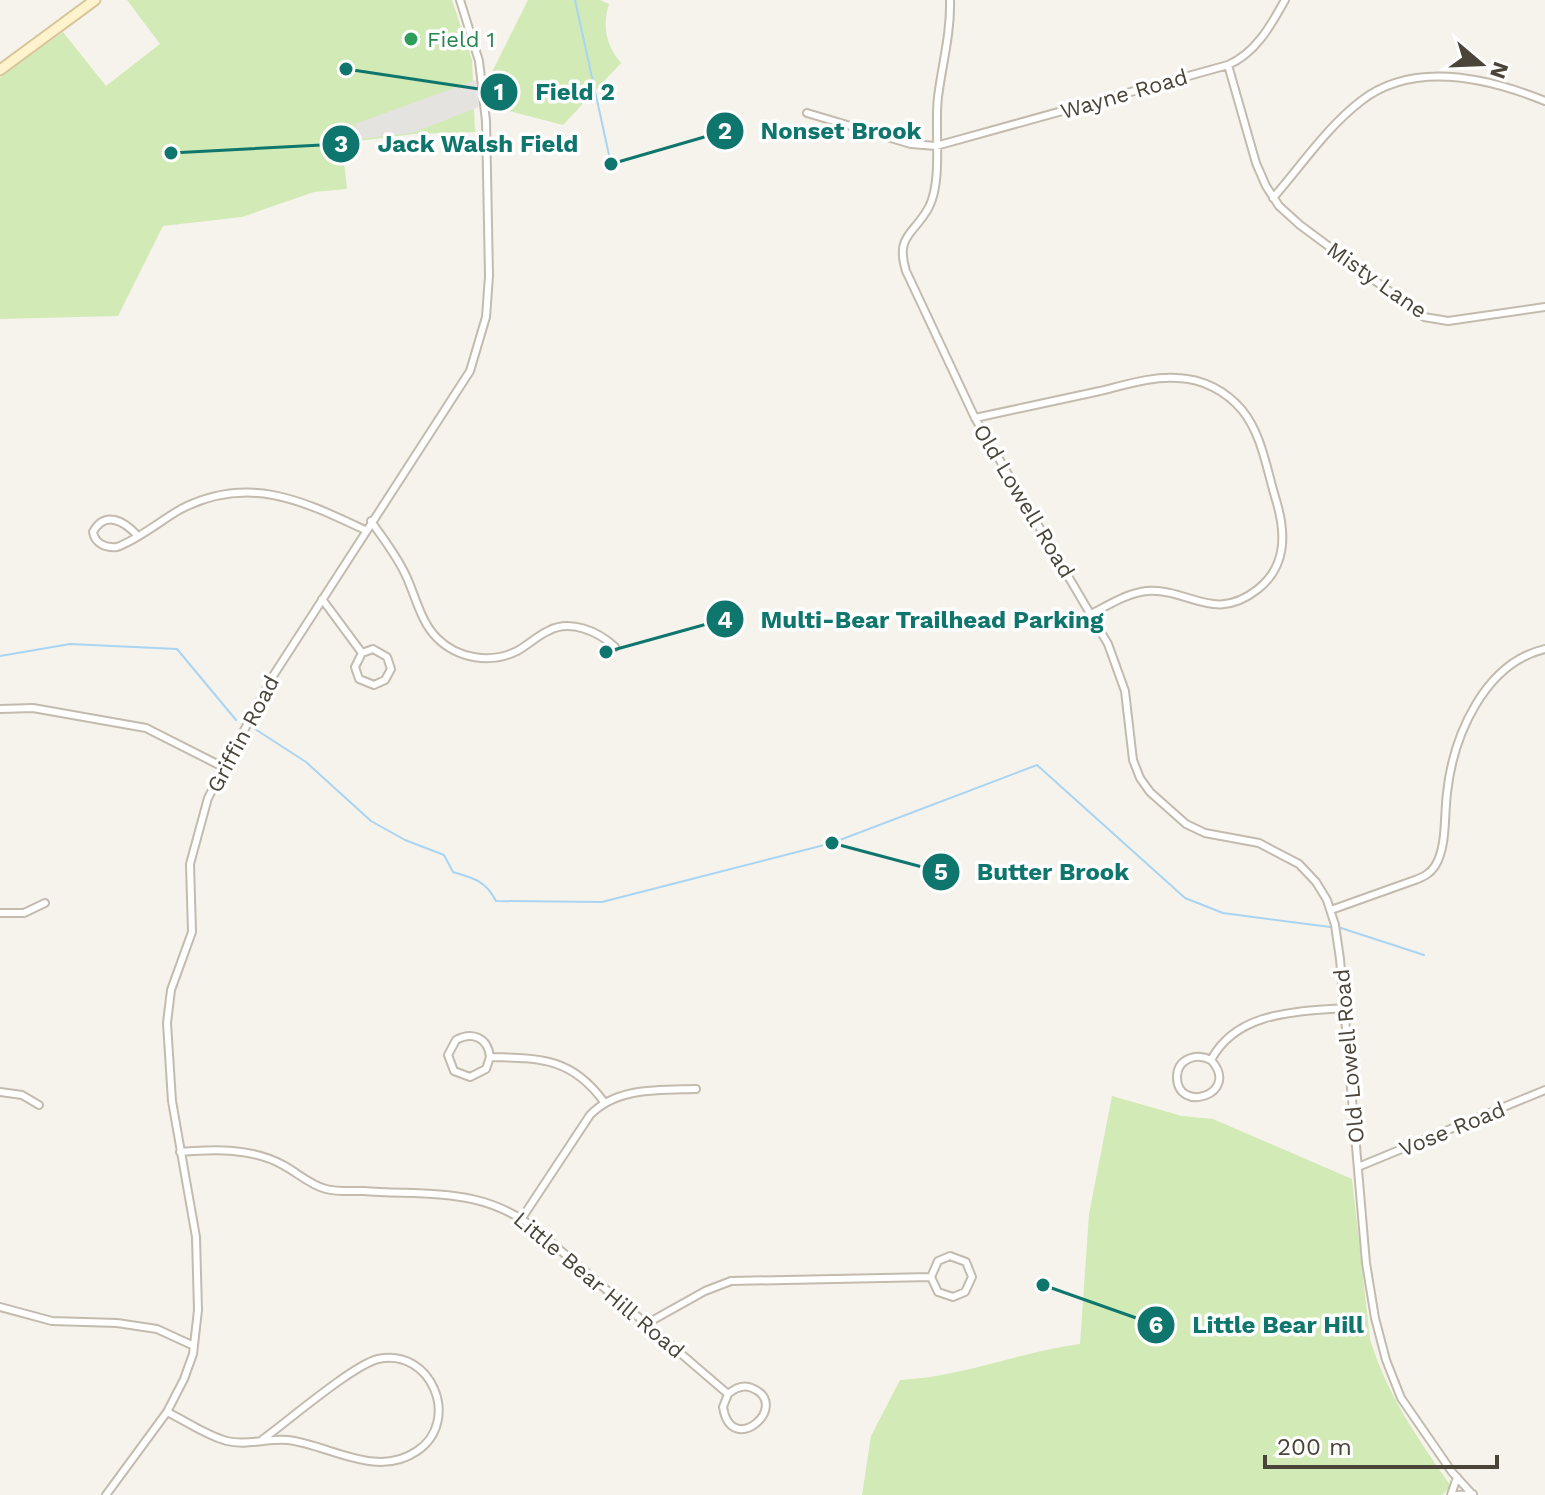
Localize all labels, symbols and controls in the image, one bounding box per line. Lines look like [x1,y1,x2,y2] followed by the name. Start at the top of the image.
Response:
[1441,24,1521,104] north arrow
[427,27,495,52] place label: Field 1
[402,30,420,48] marker: Field 1
[1485,59,1514,82] text: N
[1058,64,1190,124] street label: Wayne Road
[479,68,631,116] callout: Field 2
[494,78,504,106] text: 1
[535,78,615,106] text: Field 2
[705,107,938,155] callout: Nonset Brook
[718,117,732,145] text: 2
[760,117,922,145] text: Nonset Brook
[321,120,595,168] callout: Jack Walsh Field
[334,130,348,158] text: 3
[378,130,578,158] text: Jack Walsh Field
[1322,237,1432,323] street label: Misty Lane
[968,420,1080,582] street label: Old Lowell Road
[705,595,1120,643] callout: Multi-Bear Trailhead Parking
[717,606,733,634] text: 4
[761,606,1104,634] text: Multi-Bear Trailhead Parking
[202,671,284,797] street label: Griffin Road
[921,848,1145,896] callout: Butter Brook
[934,858,948,886] text: 5
[977,858,1129,886] text: Butter Brook
[1329,968,1369,1144] street label: Old Lowell Road
[1395,1096,1509,1162] street label: Vose Road
[509,1207,689,1363] street label: Little Bear Hill Road
[1136,1301,1380,1349] callout: Little Bear Hill
[1149,1311,1163,1339] text: 6
[1192,1311,1364,1339] text: Little Bear Hill
[1265,1419,1497,1469] scale bar
[1277,1433,1352,1461] text: 200 m

